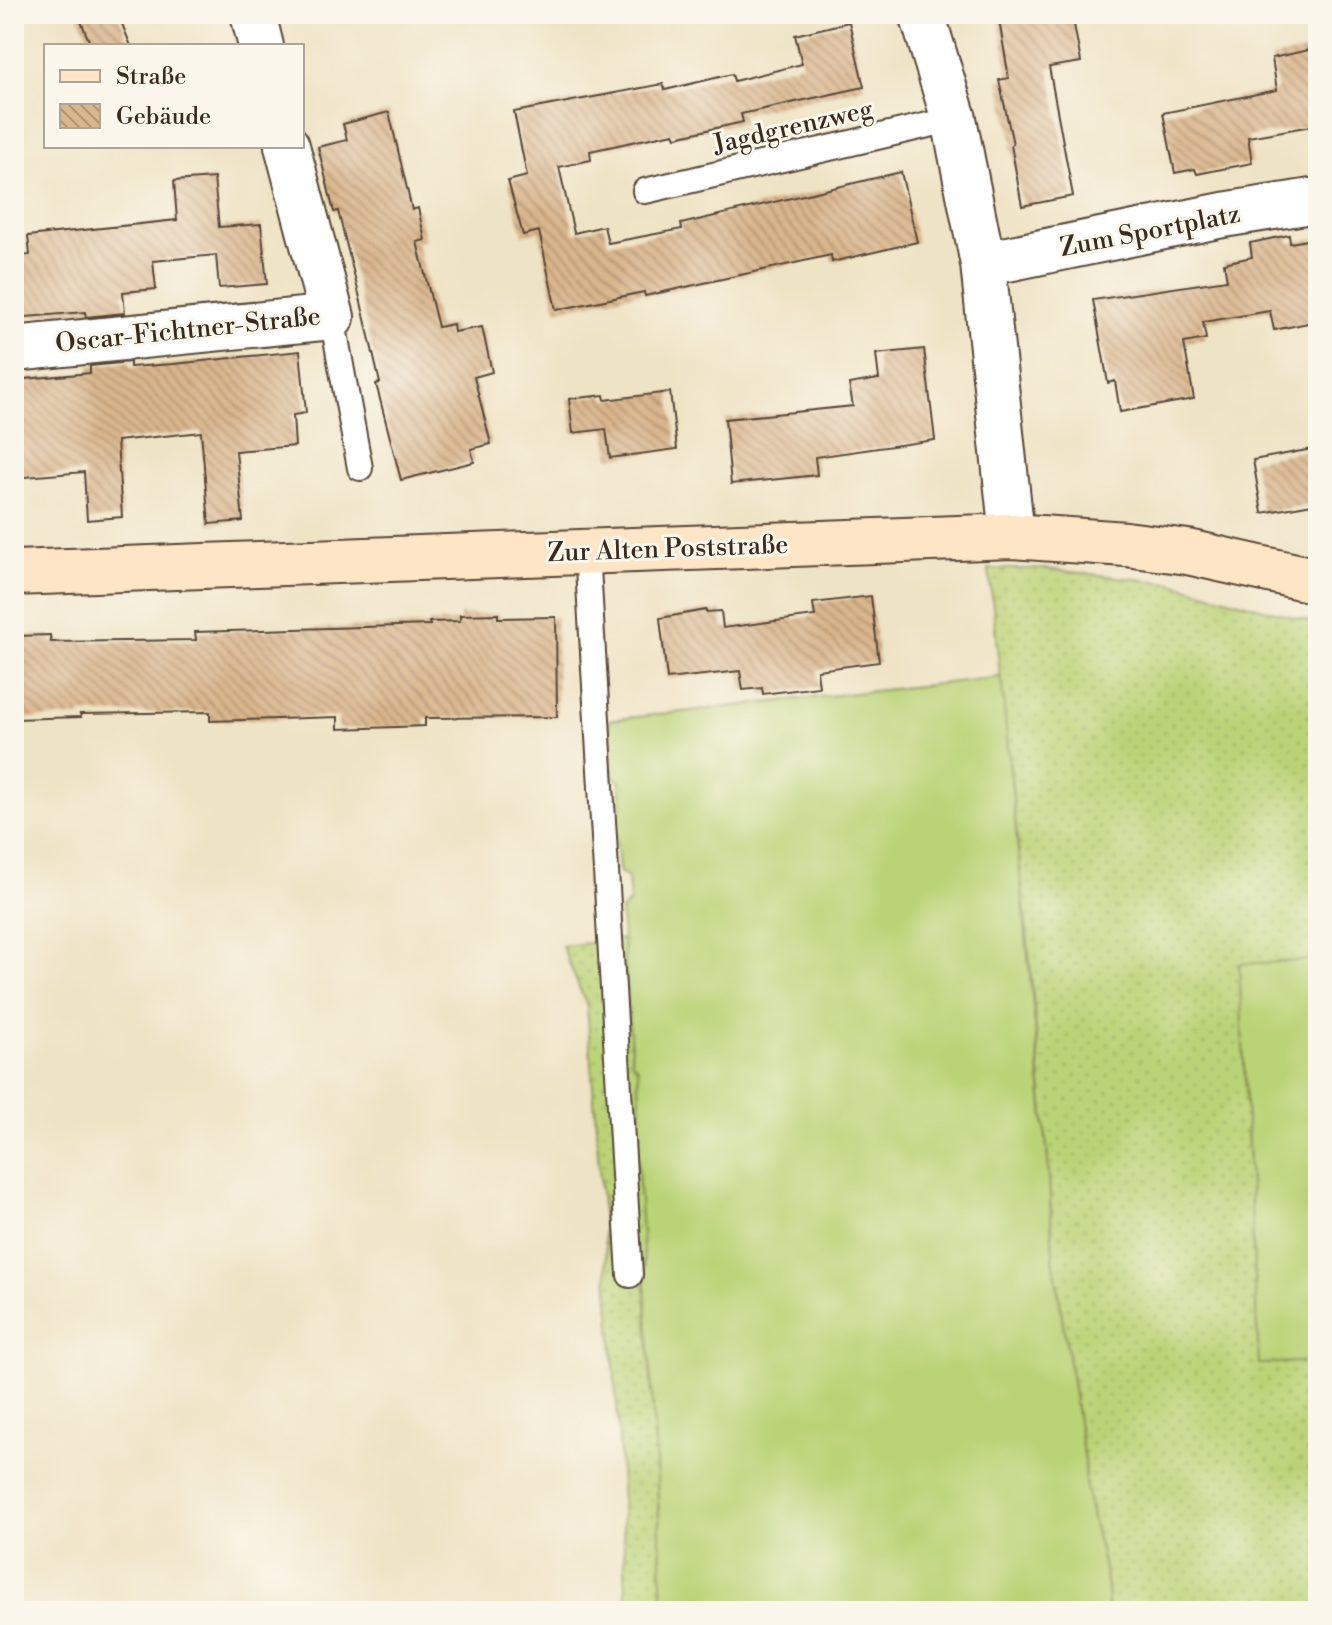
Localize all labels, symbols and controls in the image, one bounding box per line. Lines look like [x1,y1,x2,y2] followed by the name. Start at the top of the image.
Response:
[44,44,304,148] legend
[116,62,186,92] text: Straße
[709,93,877,161] street label: Jagdgrenzweg
[116,102,211,132] text: Gebäude
[1057,198,1243,264] street label: Zum Sportplatz
[54,300,322,360] street label: Oscar-Fichtner-Straße
[547,529,789,569] street label: Zur Alten Poststraße

